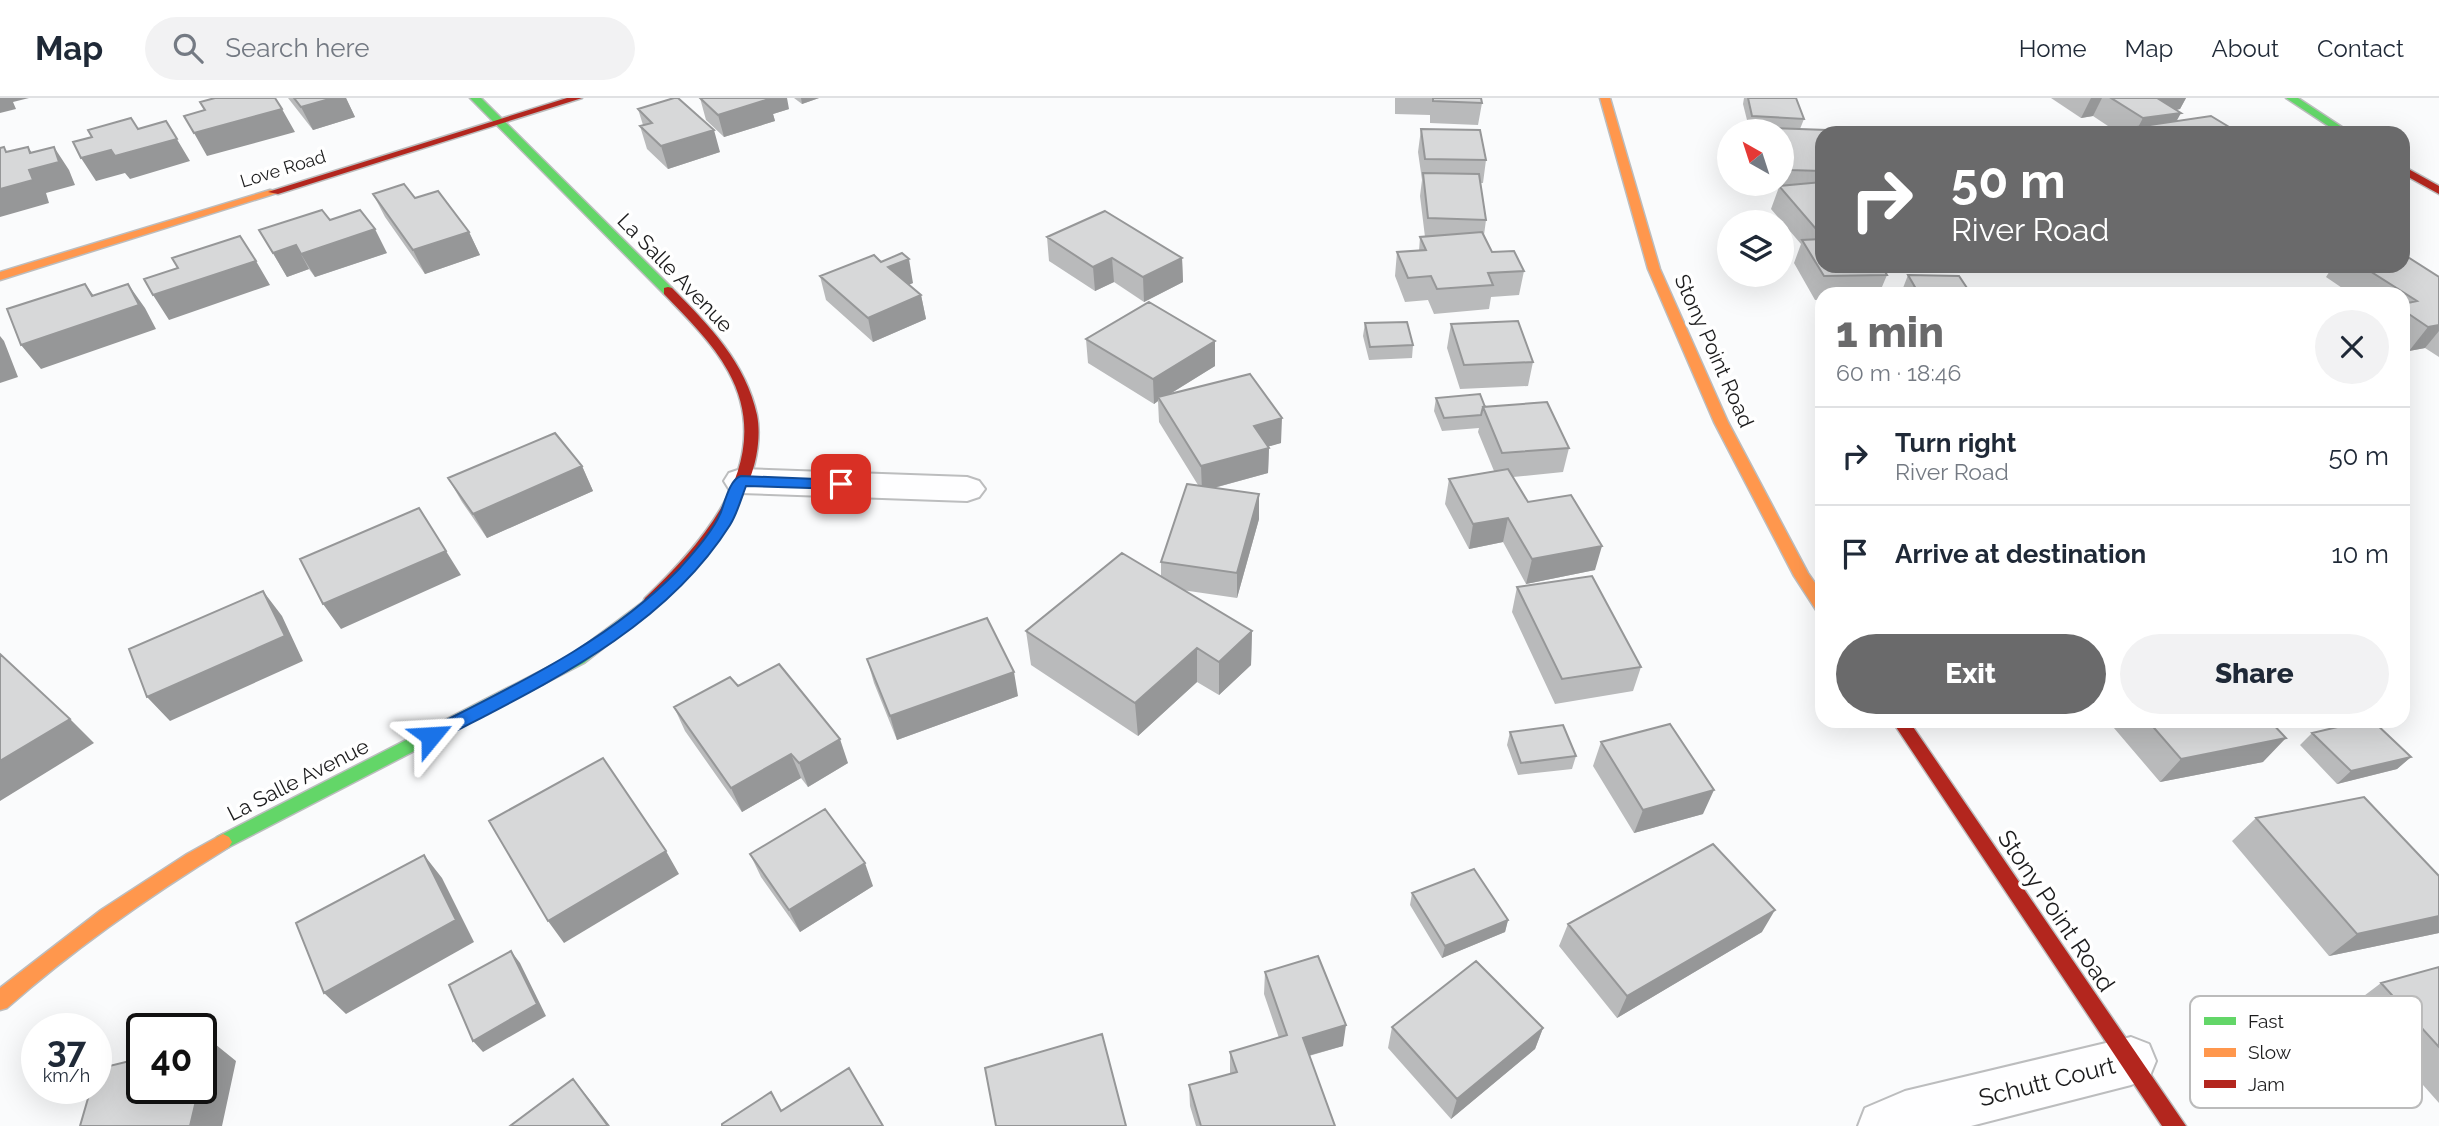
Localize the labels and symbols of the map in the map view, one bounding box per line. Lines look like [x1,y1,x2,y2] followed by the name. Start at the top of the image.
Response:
[1717,119,1794,196] north arrow
[238,146,328,191] street label: Love Road
[612,208,738,337] street label: La Salle Avenue
[1669,270,1759,431] street label: Stony Point Road
[811,454,871,514] pin
[394,699,468,773] position arrow
[223,733,373,826] street label: La Salle Avenue
[1992,824,2121,997] street label: Stony Point Road
[2190,996,2422,1108] legend
[2248,1010,2284,1032] text: Fast
[126,1013,217,1104] speed limit sign: 40
[2248,1041,2292,1063] text: Slow
[1976,1051,2118,1112] street label: Schutt Court
[2248,1073,2285,1095] text: Jam

